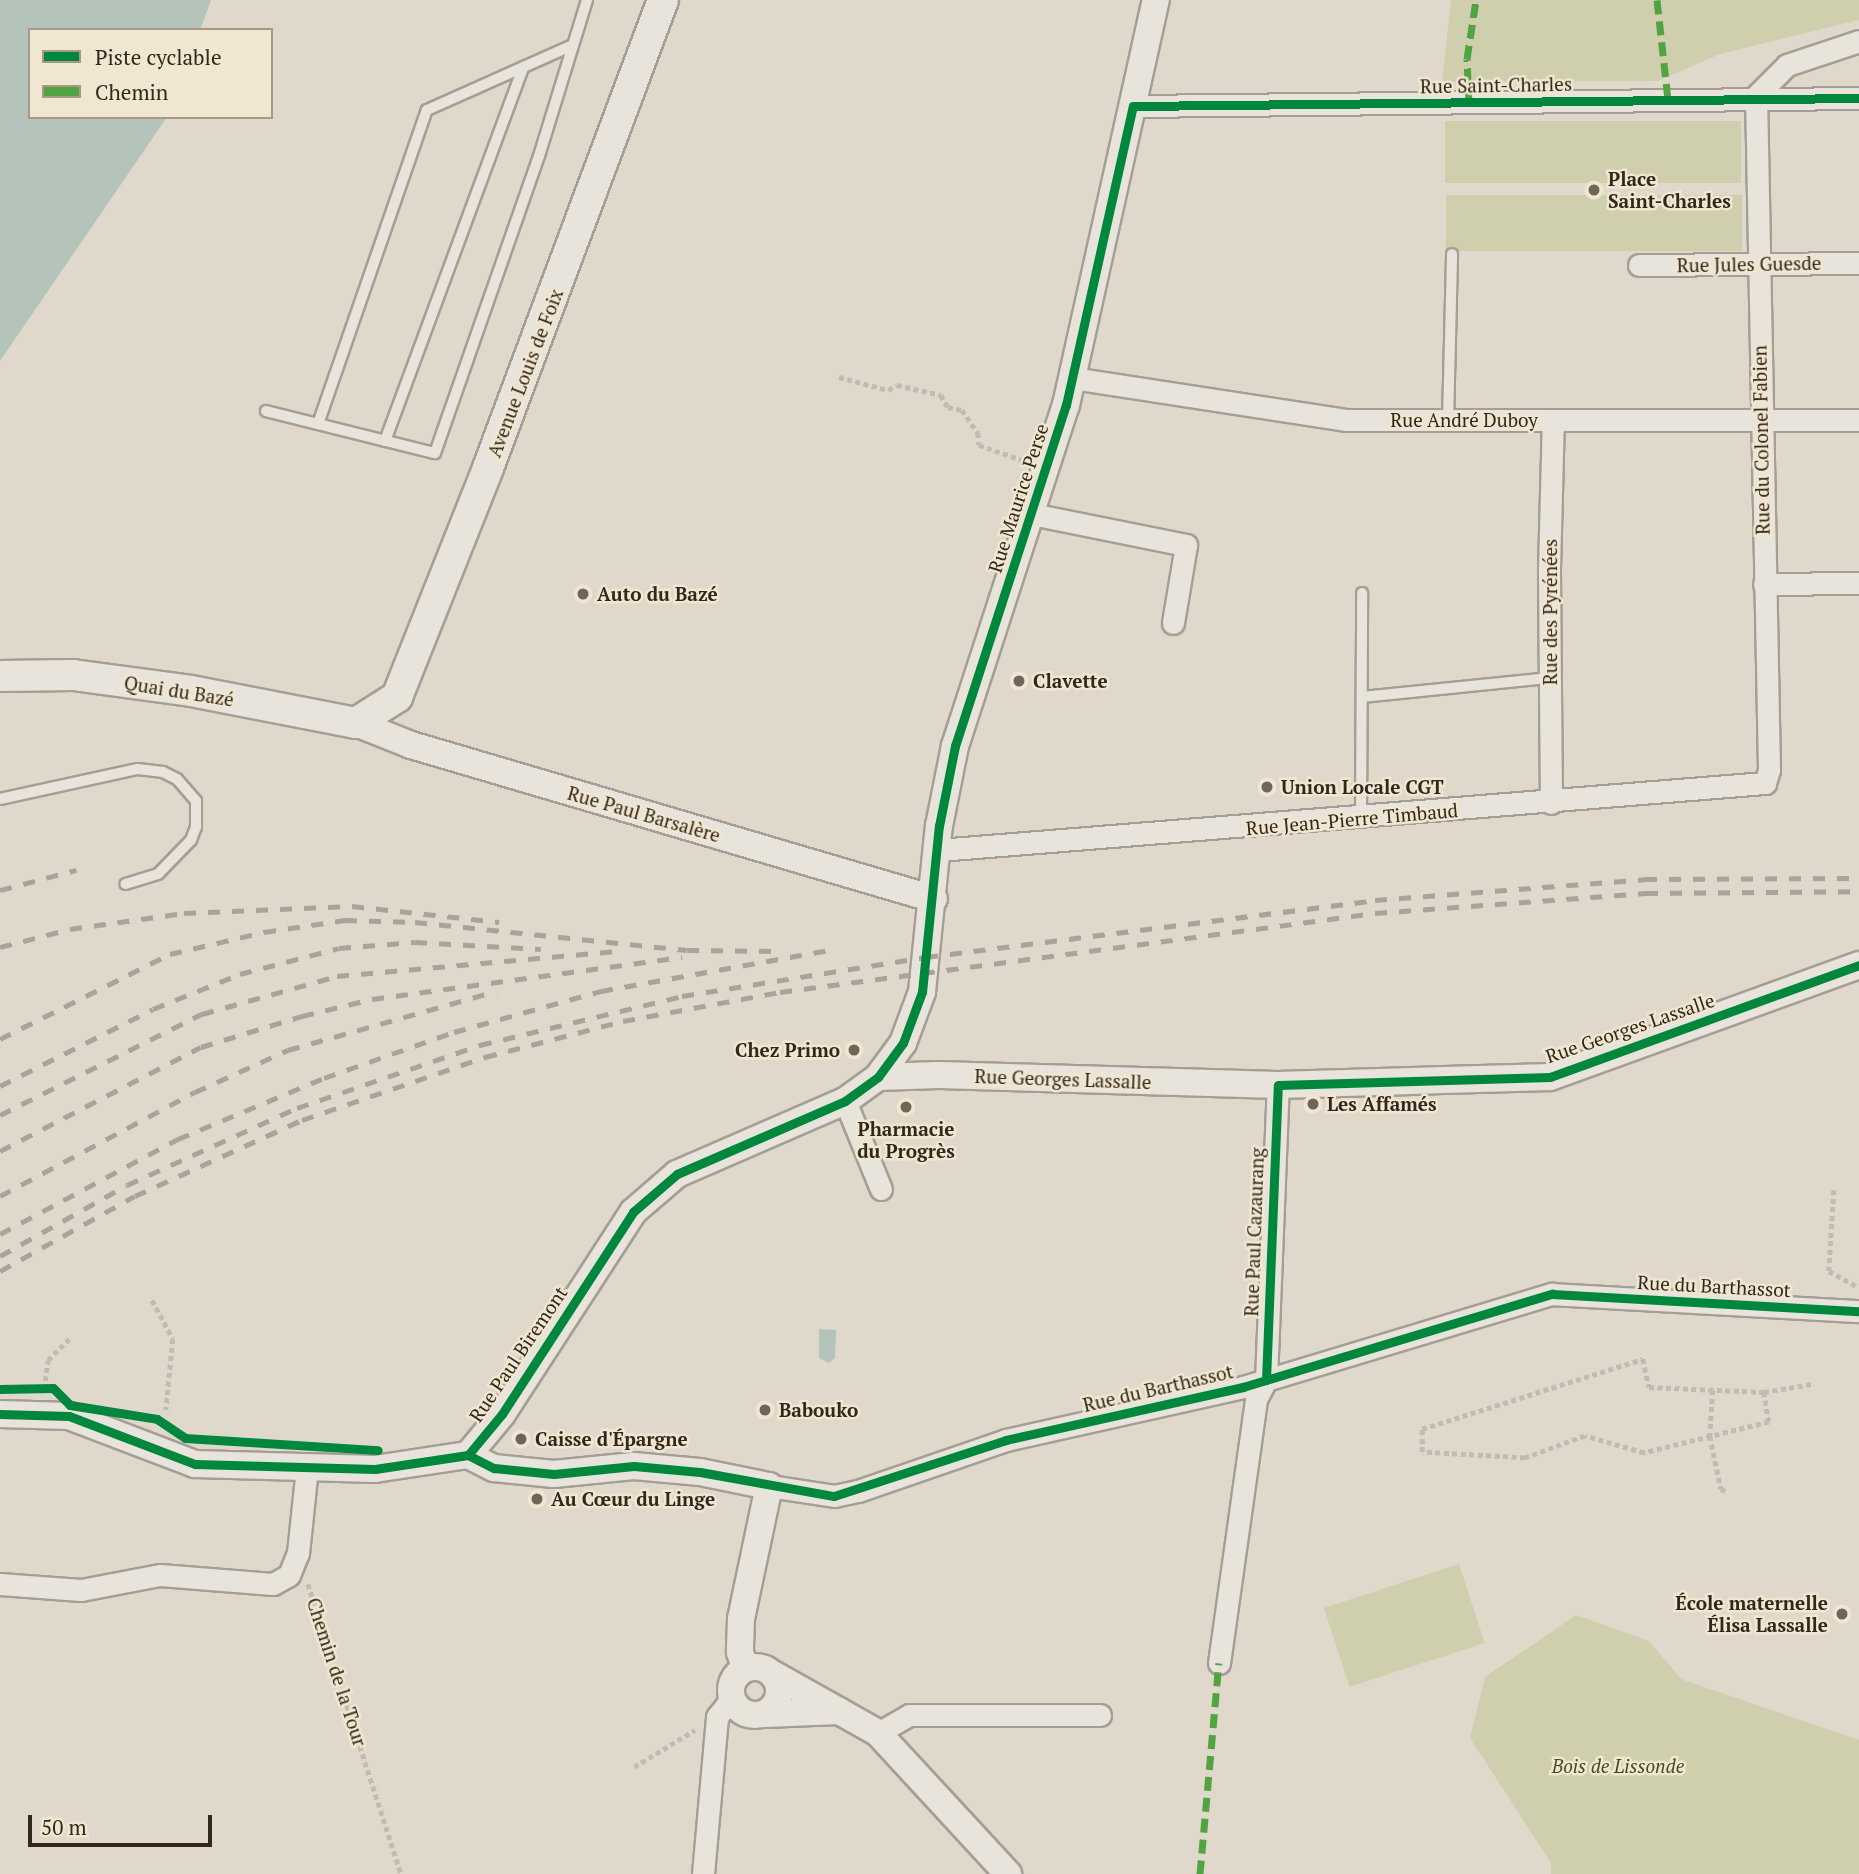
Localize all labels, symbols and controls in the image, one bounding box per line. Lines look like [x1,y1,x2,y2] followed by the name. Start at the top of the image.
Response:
[28,28,273,119] legend
[95,43,221,71] text: Piste cyclable
[1420,72,1572,98] street label: Rue Saint-Charles
[95,78,168,106] text: Chemin
[1608,168,1731,212] place label: Place Saint-Charles
[1586,182,1602,198] marker: Place Saint-Charles
[1677,251,1821,277] street label: Rue Jules Guesde
[482,286,568,460] street label: Avenue Louis de Foix
[1748,345,1774,535] street label: Rue du Colonel Fabien
[1390,409,1538,431] street label: Rue André Duboy
[983,421,1053,575] street label: Rue Maurice Perse
[1539,539,1561,685] street label: Rue des Pyrénées
[597,583,718,605] place label: Auto du Bazé
[575,586,591,602] marker: Auto du Bazé
[1033,670,1108,692] place label: Clavette
[122,671,236,711] street label: Quai du Bazé
[1011,673,1027,689] marker: Clavette
[1281,776,1444,798] place label: Union Locale CGT
[1259,779,1275,795] marker: Union Locale CGT
[565,781,723,847] street label: Rue Paul Barsalère
[1245,798,1459,840] street label: Rue Jean-Pierre Timbaud
[1543,988,1717,1068] street label: Rue Georges Lassalle
[735,1039,840,1061] place label: Chez Primo
[846,1042,862,1058] marker: Chez Primo
[974,1065,1152,1093] street label: Rue Georges Lassalle
[1327,1093,1437,1115] place label: Les Affamés
[1305,1096,1321,1112] marker: Les Affamés
[898,1099,914,1115] marker: Pharmacie du Progrès
[857,1118,955,1162] place label: Pharmacie du Progrès
[1240,1147,1268,1317] street label: Rue Paul Cazaurang
[1637,1271,1791,1301] street label: Rue du Barthassot
[464,1282,572,1426] street label: Rue Paul Biremont
[1081,1360,1235,1416] street label: Rue du Barthassot
[779,1399,858,1421] place label: Babouko
[757,1402,773,1418] marker: Babouko
[535,1428,688,1450] place label: Caisse d'Épargne
[513,1431,529,1447] marker: Caisse d'Épargne
[551,1488,715,1510] place label: Au Cœur du Linge
[529,1491,545,1507] marker: Au Cœur du Linge
[1675,1592,1828,1636] place label: École maternelle Élisa Lassalle
[302,1595,372,1749] street label: Chemin de la Tour
[1834,1606,1850,1622] marker: École maternelle Élisa Lassalle
[1552,1755,1684,1777] park label: Bois de Lissonde
[32,1800,215,1844] scale bar
[41,1813,87,1841] text: 50 m

